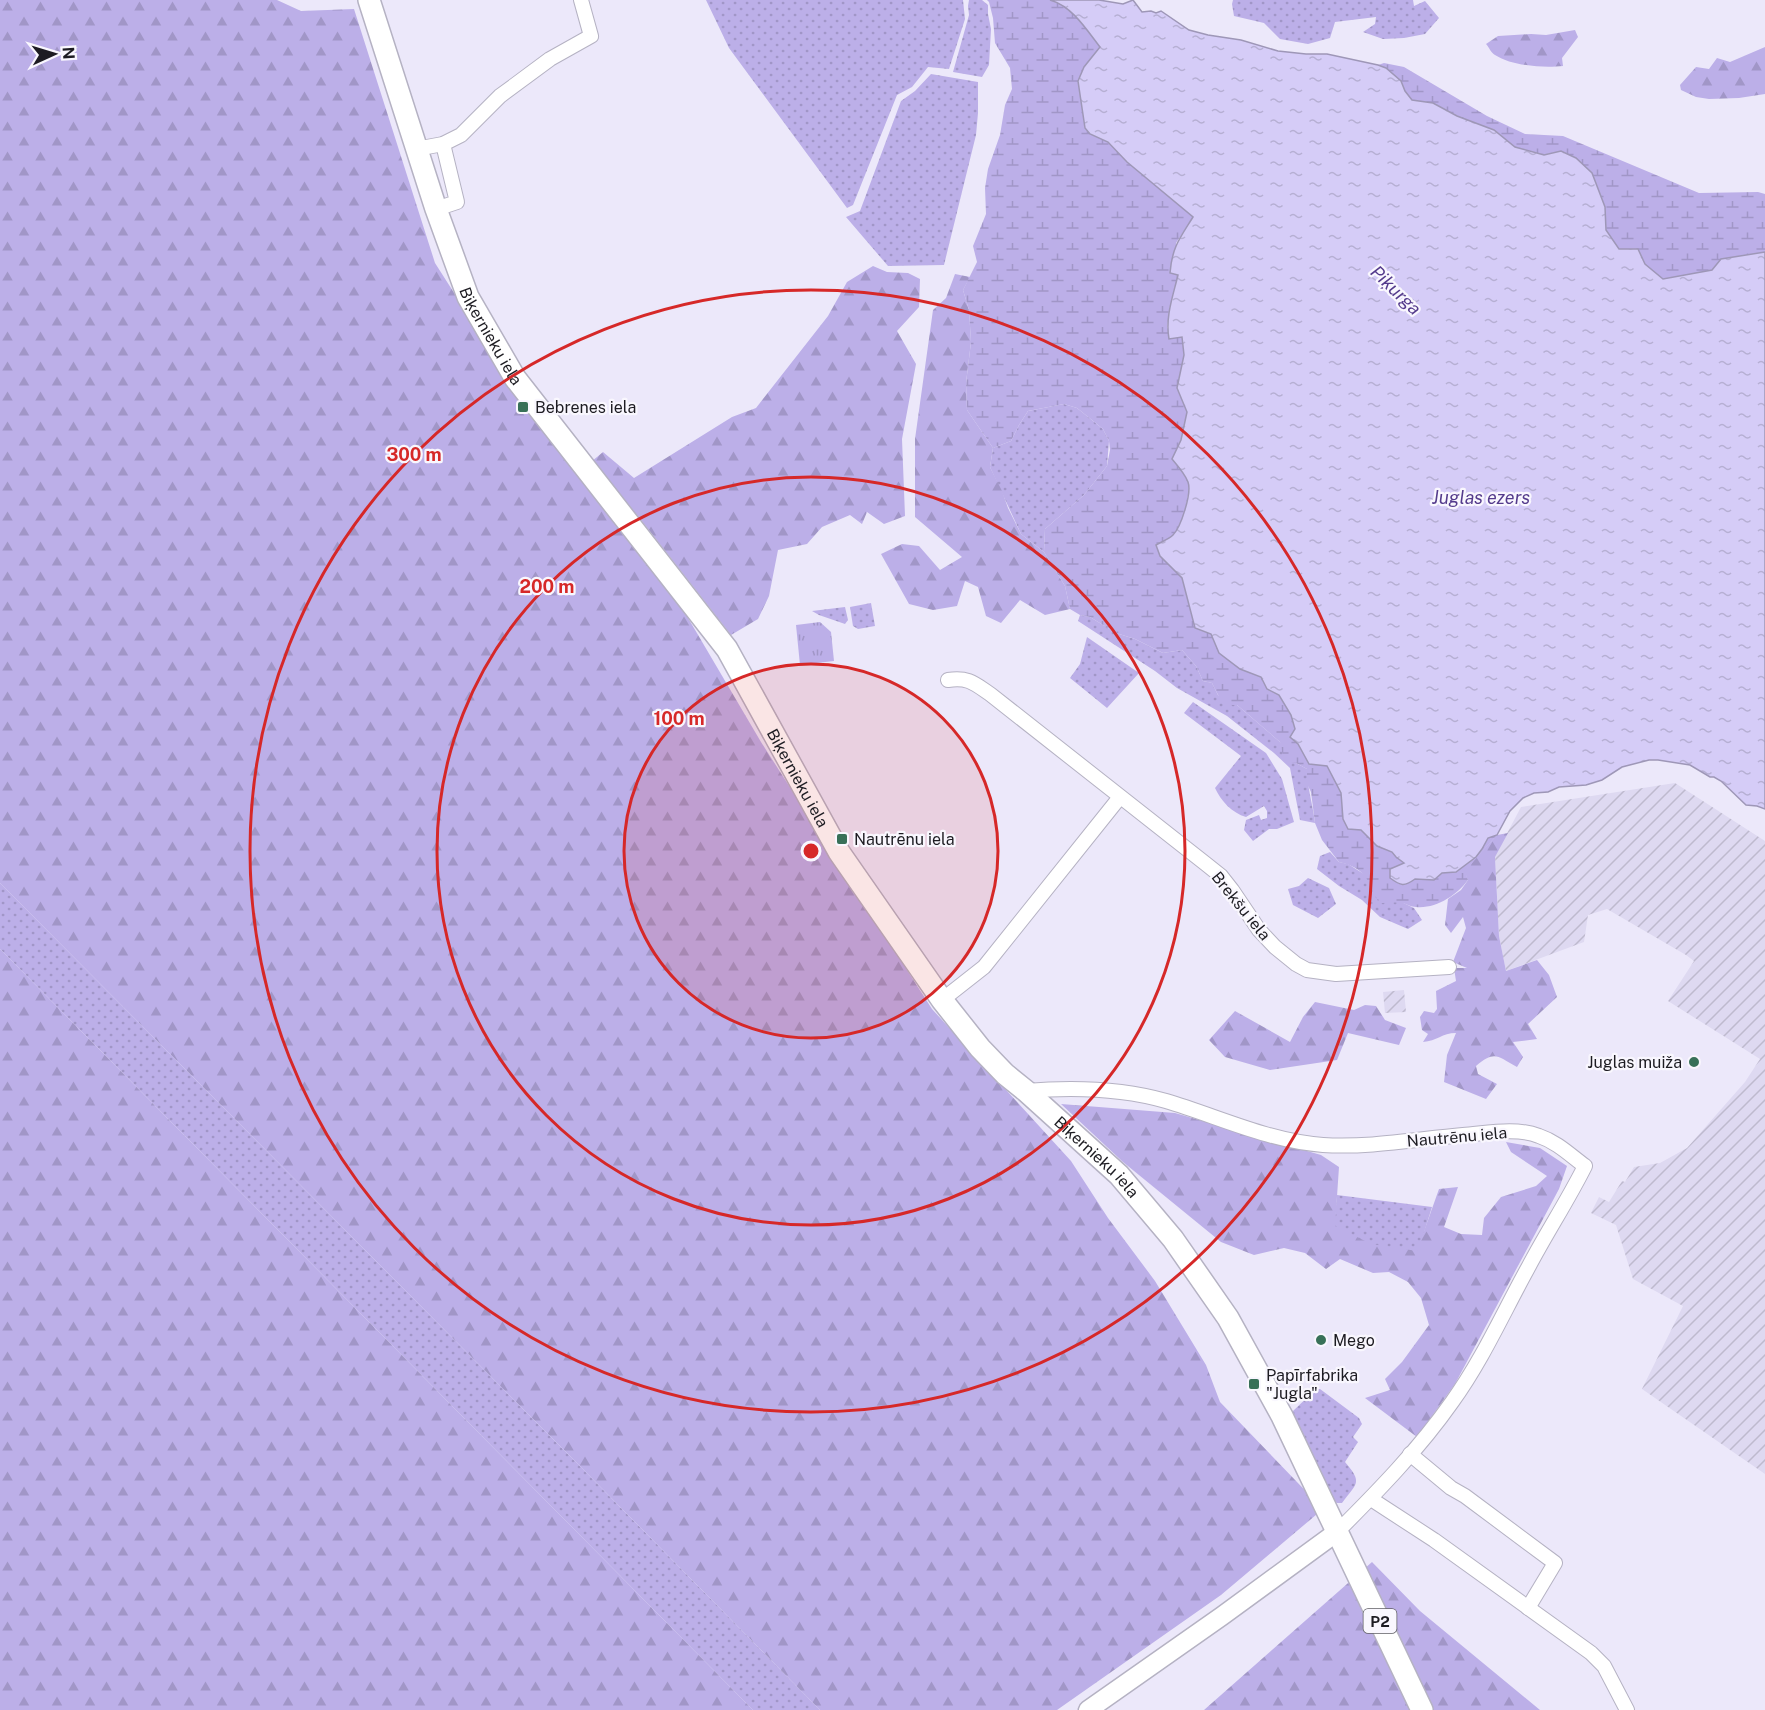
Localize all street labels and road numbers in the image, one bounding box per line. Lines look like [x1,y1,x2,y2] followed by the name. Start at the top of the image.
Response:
[456,284,526,389] street label: Biķernieku iela
[763,725,833,830] street label: Biķernieku iela
[1208,868,1274,944] street label: Brekšu iela
[1051,1112,1143,1201] street label: Biķernieku iela
[1406,1123,1508,1151] street label: Nautrēnu iela
[1364,1609,1396,1633] road number: P2

